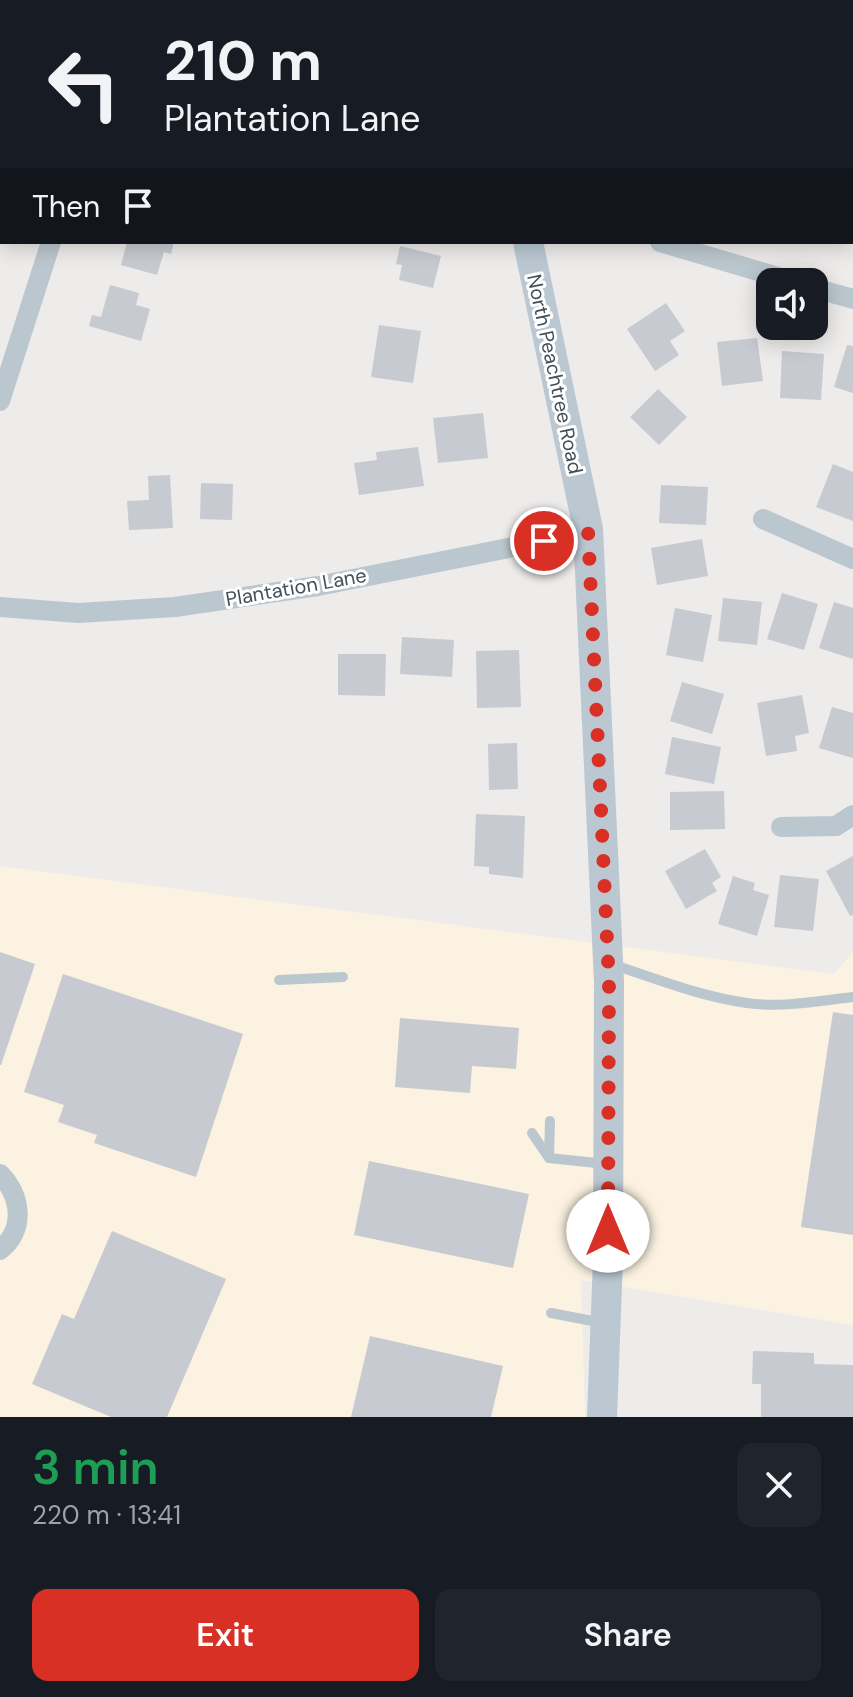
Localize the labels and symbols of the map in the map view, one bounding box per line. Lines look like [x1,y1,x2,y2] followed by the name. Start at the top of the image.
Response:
[521,272,589,476] street label: North Peachtree Road
[510,507,578,575] pin
[224,562,368,612] street label: Plantation Lane
[566,1189,650,1273] position arrow

